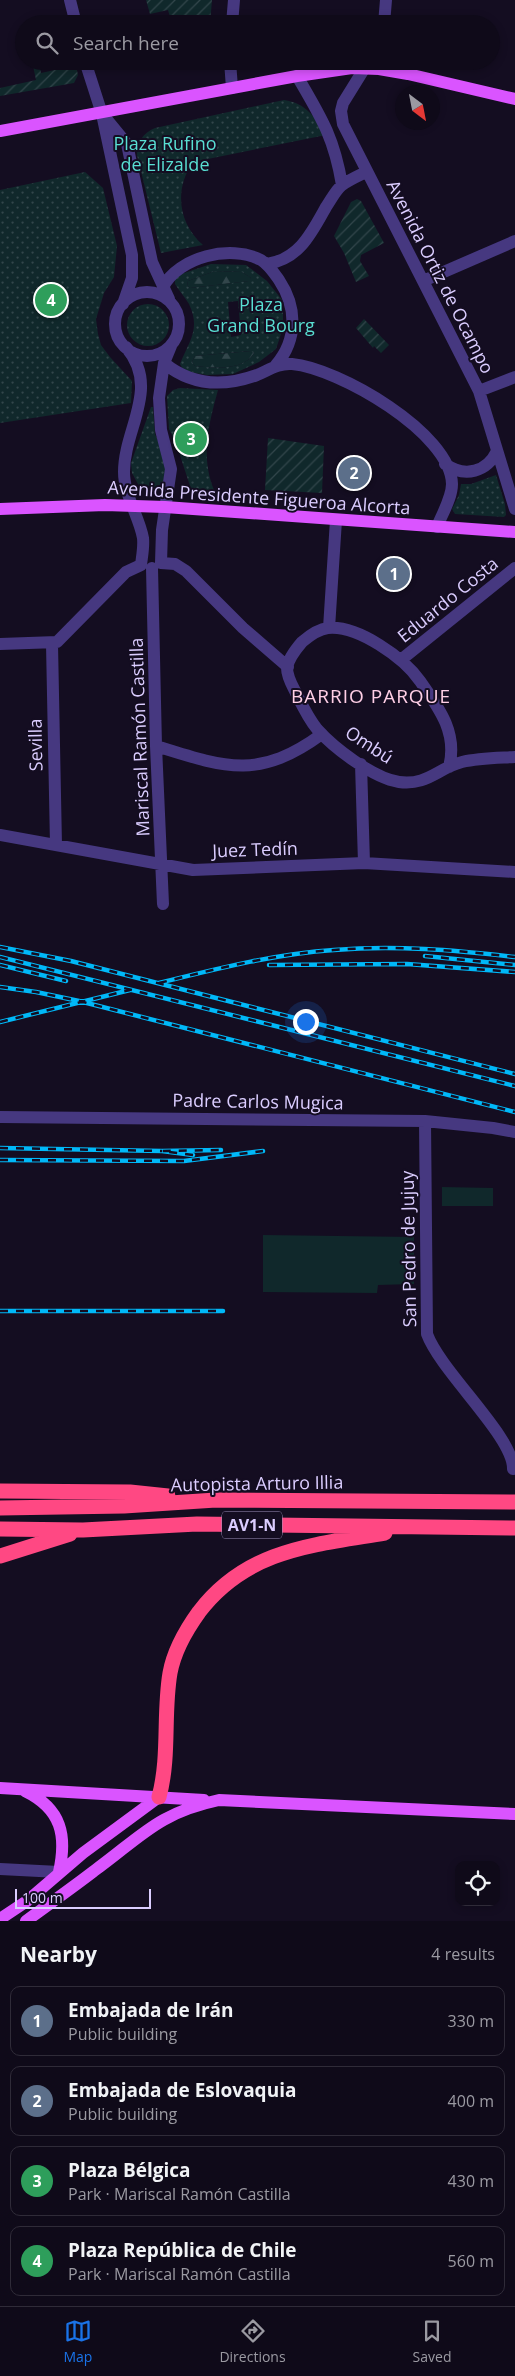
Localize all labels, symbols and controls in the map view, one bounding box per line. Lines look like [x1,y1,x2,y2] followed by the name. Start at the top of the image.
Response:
[15,15,500,70] search box
[33,29,61,57] icon: search
[73,30,179,56] text: Search here
[395,85,440,130] north arrow
[113,131,217,176] park label: Plaza Rufino de Elizalde
[382,176,500,377] street label: Avenida Ortiz de Ocampo
[35,281,67,319] pin: 4
[207,292,315,337] park label: Plaza Grand Bourg
[175,420,207,458] pin: 3
[338,454,370,492] pin: 2
[107,474,411,520] street label: Avenida Presidente Figueroa Alcorta
[392,551,503,647] street label: Eduardo Costa
[378,555,410,593] pin: 1
[124,637,154,837] street label: Mariscal Ramón Castilla
[291,683,451,709] district label: BARRIO PARQUE
[23,719,47,772] street label: Sevilla
[341,720,398,769] street label: Ombú
[210,836,298,863] street label: Juez Tedín
[293,1009,319,1035] your location
[172,1088,344,1114] street label: Padre Carlos Mugica
[395,1170,421,1328] street label: San Pedro de Jujuy
[170,1469,343,1497] street label: Autopista Arturo Illia
[222,1512,282,1538] road number: AV1-N
[455,1861,500,1906] map controls
[455,1861,500,1906] button: locate
[15,1886,151,1909] scale bar
[22,1888,63,1907] text: 100 m
[20,1940,97,1968] text: Nearby
[431,1943,495,1965] text: 4 results
[68,1997,234,2023] text: Embajada de Irán
[32,2010,42,2032] text: 1
[448,2010,494,2032] text: 330 m
[68,2023,177,2045] text: Public building
[68,2077,296,2103] text: Embajada de Eslovaquia
[32,2090,42,2112] text: 2
[448,2090,494,2112] text: 400 m
[68,2103,177,2125] text: Public building
[68,2157,190,2183] text: Plaza Bélgica
[32,2170,42,2192] text: 3
[448,2170,494,2192] text: 430 m
[68,2183,291,2205] text: Park · Mariscal Ramón Castilla
[68,2237,297,2263] text: Plaza República de Chile
[32,2250,42,2272] text: 4
[448,2250,494,2272] text: 560 m
[68,2263,291,2285] text: Park · Mariscal Ramón Castilla
[63,2317,92,2366] tab: Map
[219,2317,286,2366] tab: Directions
[413,2317,451,2366] tab: Saved

